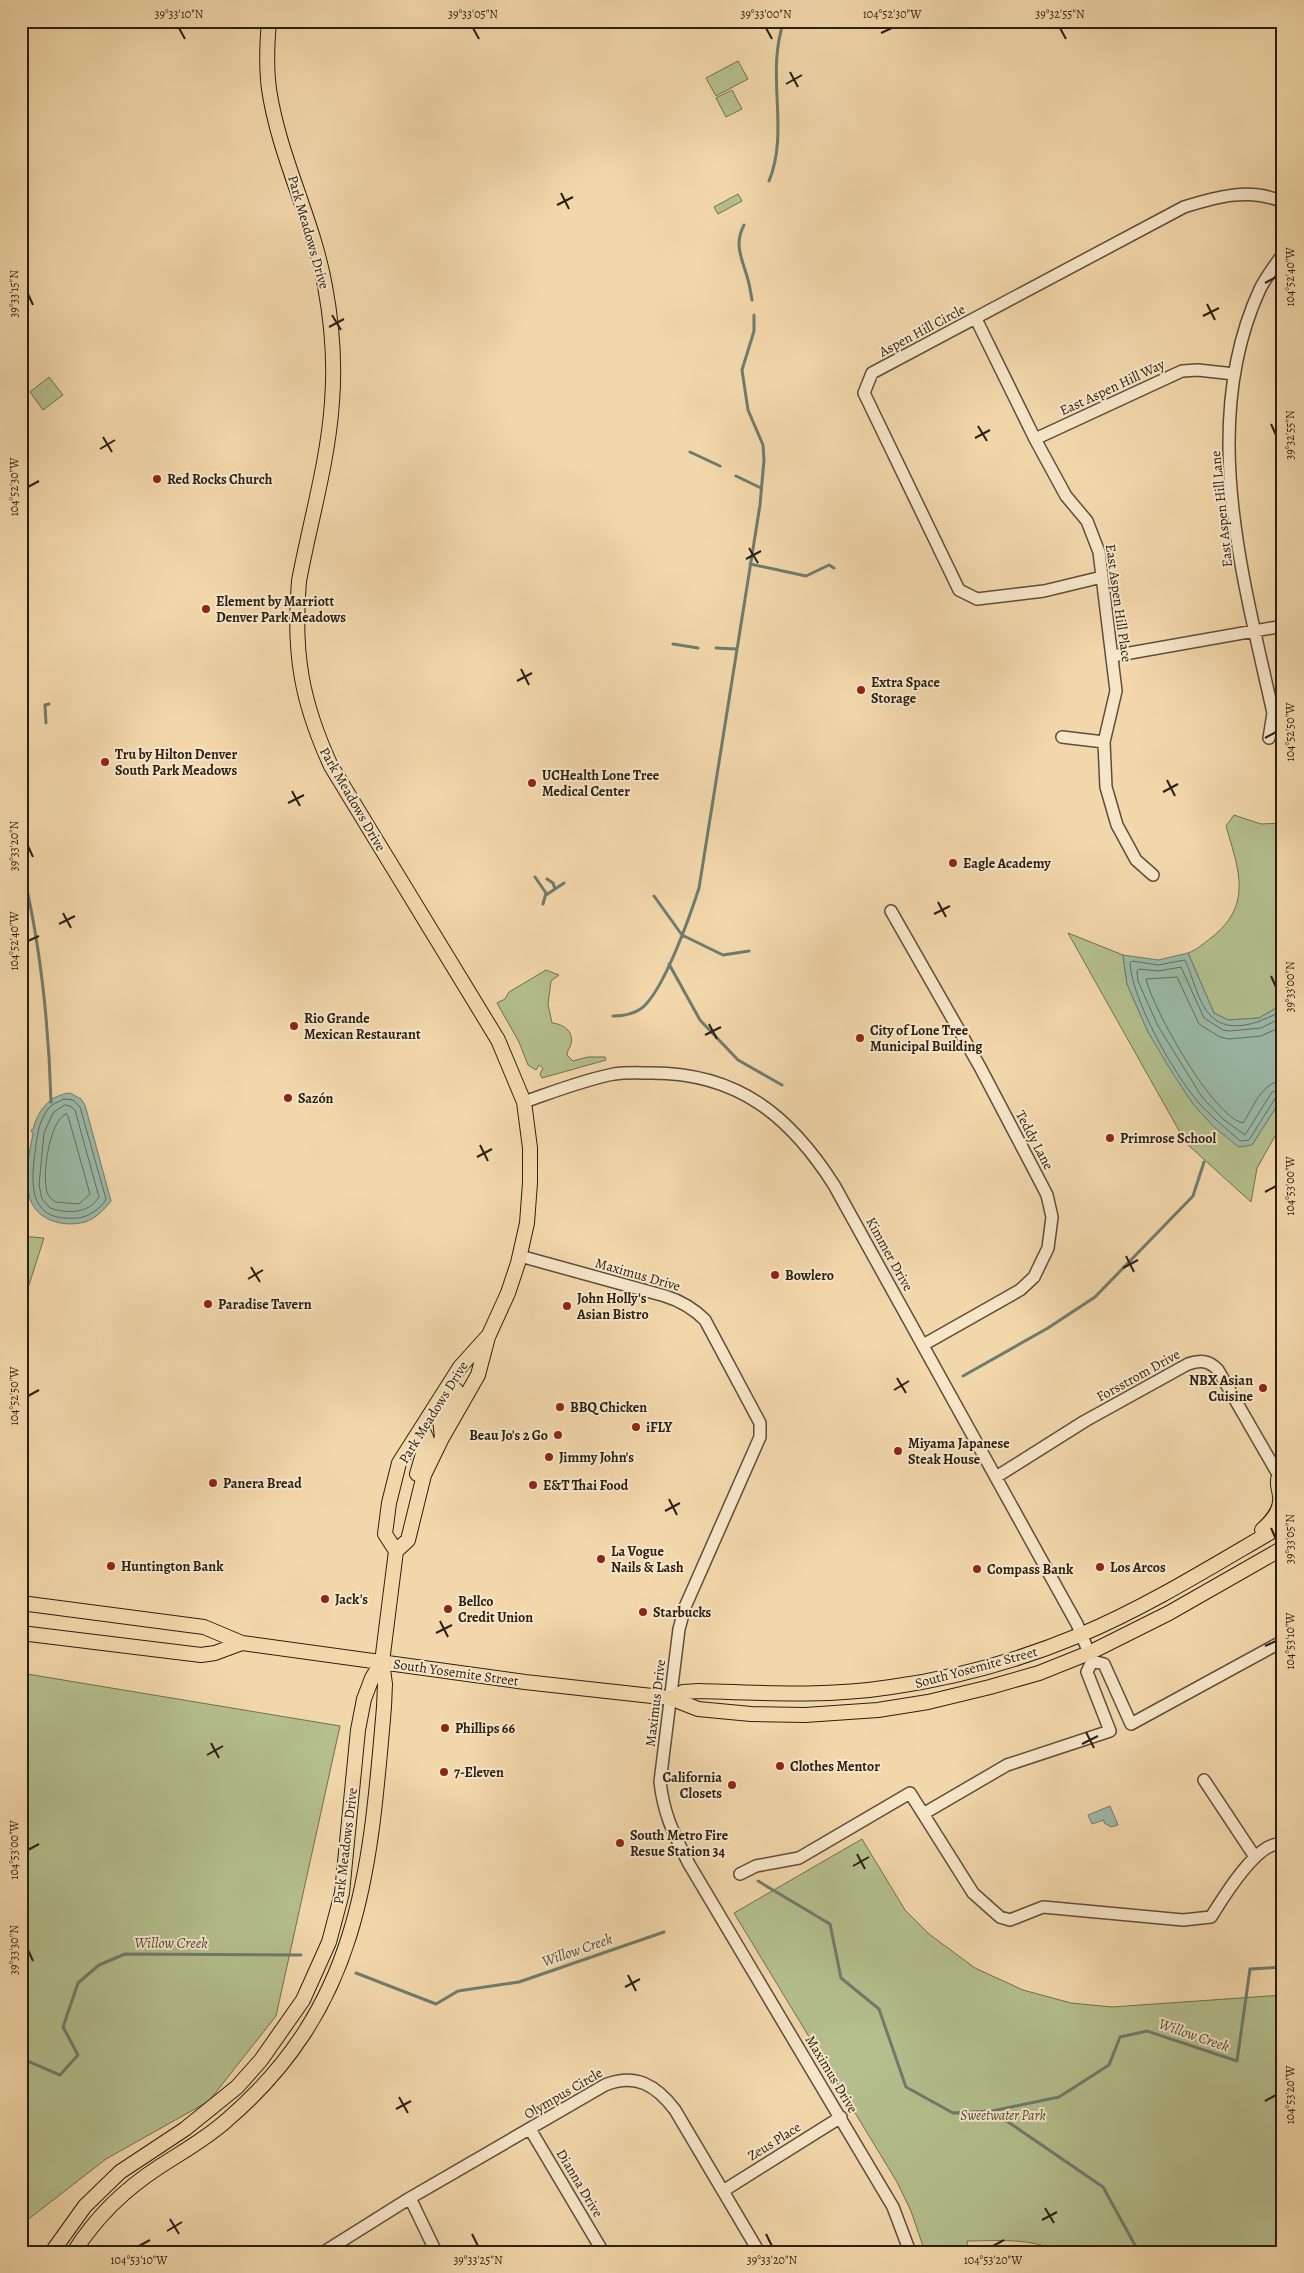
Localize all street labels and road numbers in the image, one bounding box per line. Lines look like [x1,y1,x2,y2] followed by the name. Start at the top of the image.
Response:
[283,173,334,291] street label: Park Meadows Drive
[875,300,969,362] street label: Aspen Hill Circle
[1057,354,1168,420] street label: East Aspen Hill Way
[1206,450,1237,568] street label: East Aspen Hill Lane
[1101,543,1136,663] street label: East Aspen Hill Place
[315,744,390,855] street label: Park Meadows Drive
[1011,1107,1058,1173] street label: Teddy Lane
[861,1214,918,1295] street label: Kimmer Drive
[593,1253,683,1296] street label: Maximus Drive
[1093,1345,1183,1406] street label: Forsstrom Drive
[394,1357,473,1467] street label: Park Meadows Drive
[913,1642,1040,1693] street label: South Yosemite Street
[392,1654,520,1691] street label: South Yosemite Street
[641,1658,670,1748] street label: Maximus Drive
[329,1787,362,1905] street label: Park Meadows Drive
[801,2032,862,2117] street label: Maximus Drive
[521,2063,606,2124] street label: Olympus Circle
[744,2118,805,2165] street label: Zeus Place
[552,2146,607,2221] street label: Dianna Drive

